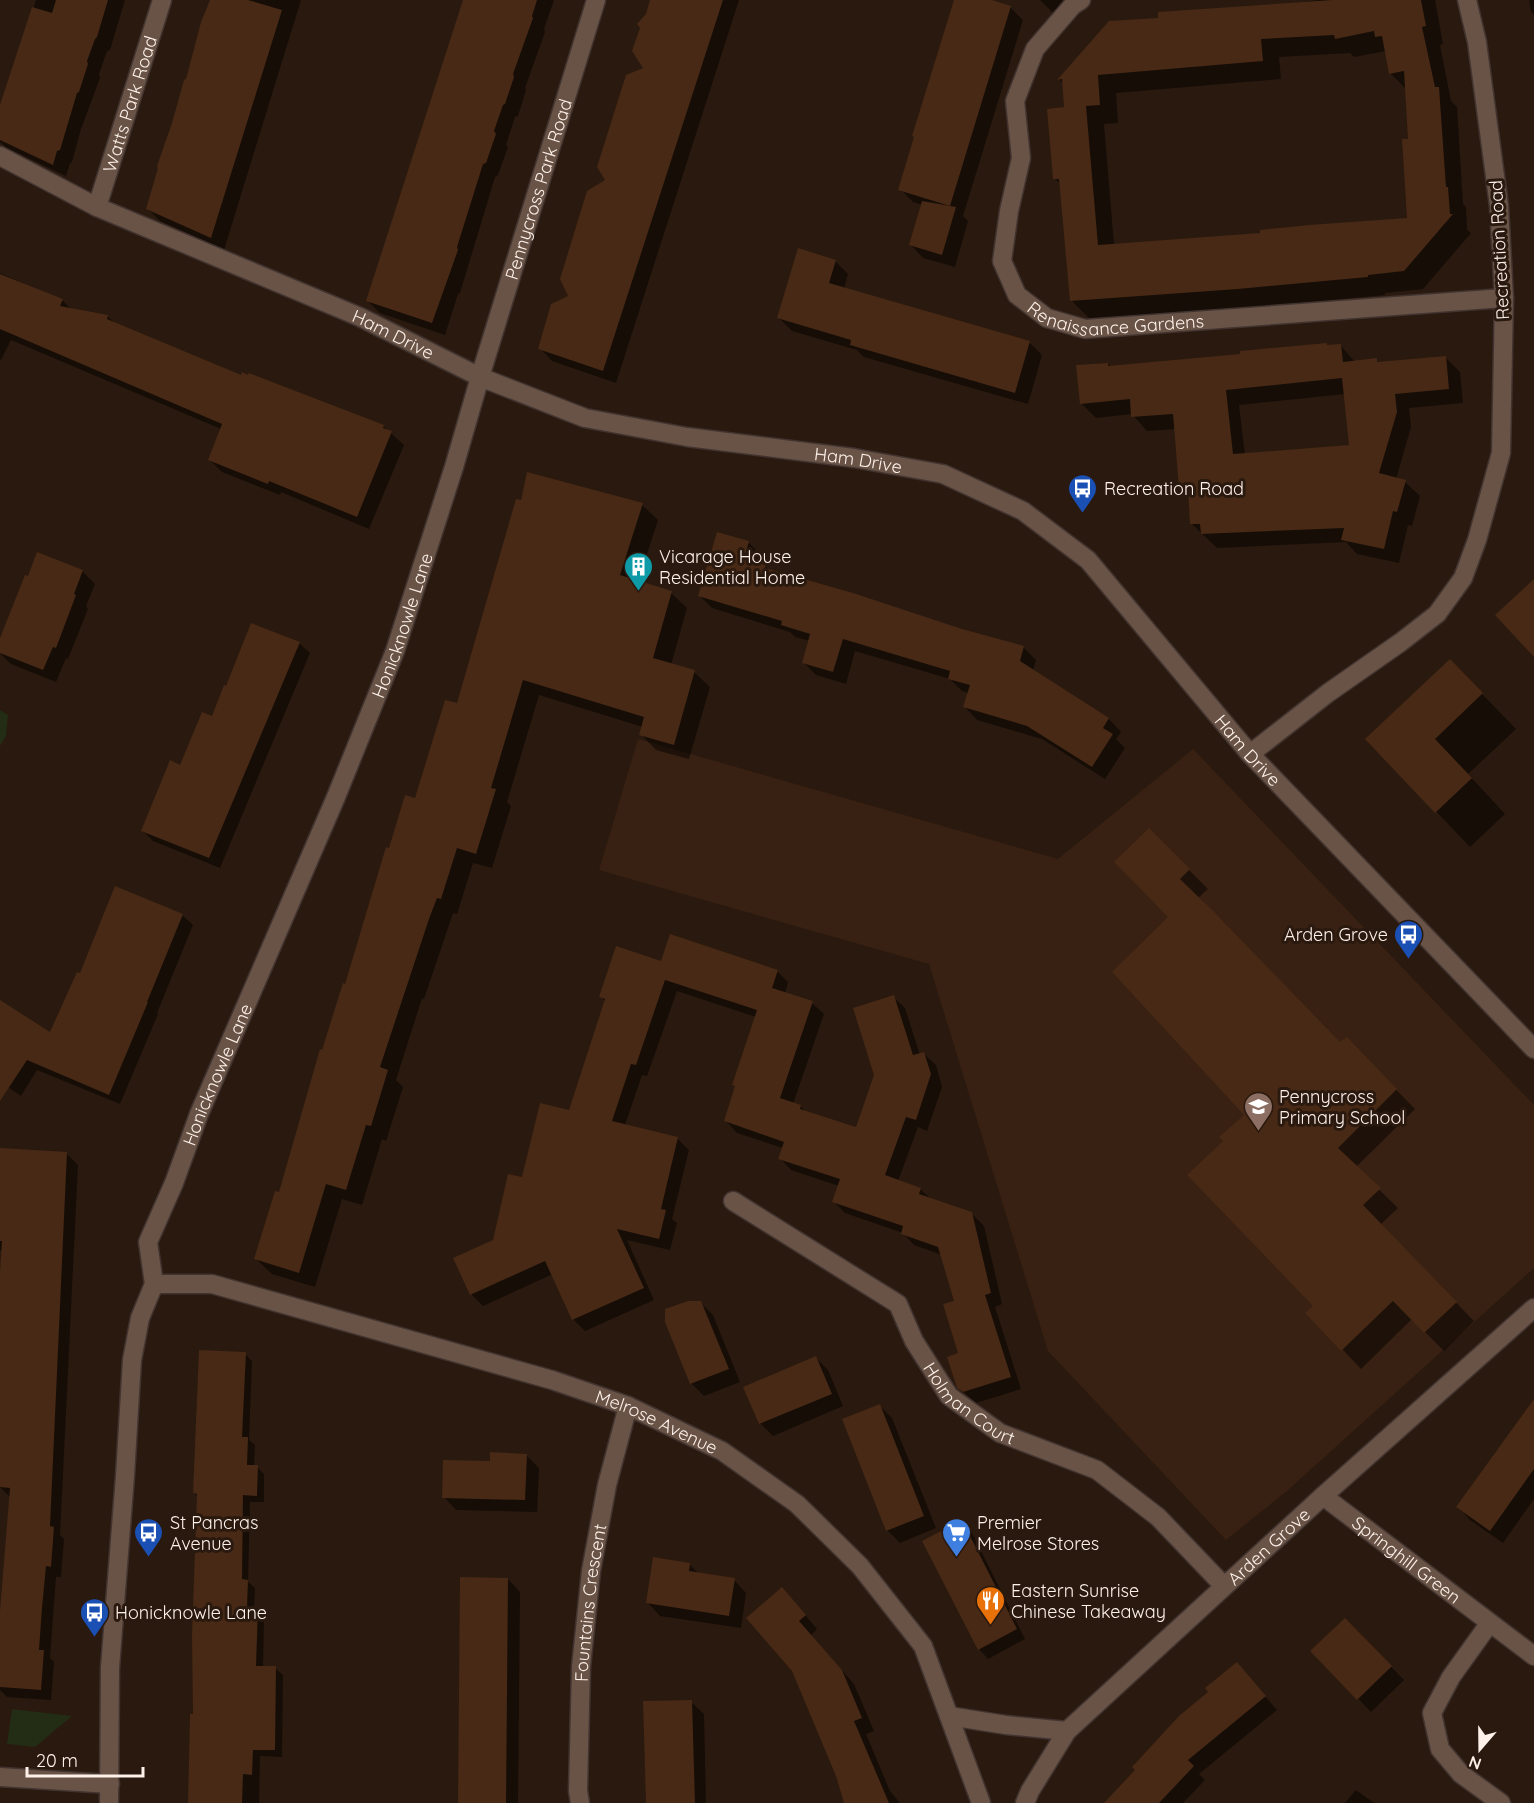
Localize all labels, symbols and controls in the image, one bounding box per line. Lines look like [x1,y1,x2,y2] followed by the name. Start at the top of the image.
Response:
[97,33,162,175] street label: Watts Park Road
[499,96,576,282] street label: Pennycross Park Road
[1484,180,1514,320] street label: Recreation Road
[1023,296,1205,341] street label: Renaissance Gardens
[349,304,438,364] street label: Ham Drive
[813,442,904,478] street label: Ham Drive
[1067,472,1099,514] bus stop icon: Recreation Road
[1104,477,1244,500] place label: Recreation Road
[659,545,805,589] place label: Vicarage House Residential Home
[366,550,437,701] street label: Honicknowle Lane
[622,550,654,592] building icon: Vicarage House Residential Home
[1210,709,1286,791] street label: Ham Drive
[1393,918,1425,960] bus stop icon: Arden Grove
[1284,923,1388,946] place label: Arden Grove
[177,1000,257,1149] street label: Honicknowle Lane
[1279,1085,1405,1129] place label: Pennycross Primary School
[1242,1090,1274,1132] school or university icon: Pennycross Primary School
[919,1358,1018,1449] street label: Holman Court
[593,1384,722,1459] street label: Melrose Avenue
[1222,1502,1315,1590] street label: Arden Grove
[170,1511,258,1555] place label: St Pancras Avenue
[977,1511,1099,1555] place label: Premier Melrose Stores
[1348,1511,1466,1608] street label: Springhill Green
[133,1516,165,1558] bus stop icon: St Pancras Avenue
[940,1516,972,1558] supermarket icon: Premier Melrose Stores
[569,1522,611,1682] street label: Fountains Crescent
[1011,1579,1166,1623] place label: Eastern Sunrise Chinese Takeaway
[974,1584,1006,1626] restaurant icon: Eastern Sunrise Chinese Takeaway
[78,1596,110,1638] bus stop icon: Honicknowle Lane
[115,1601,267,1624] place label: Honicknowle Lane
[1450,1719,1510,1779] north arrow
[27,1740,142,1778] scale bar
[36,1749,78,1772] text: 20 m
[1466,1752,1484,1775] text: N

